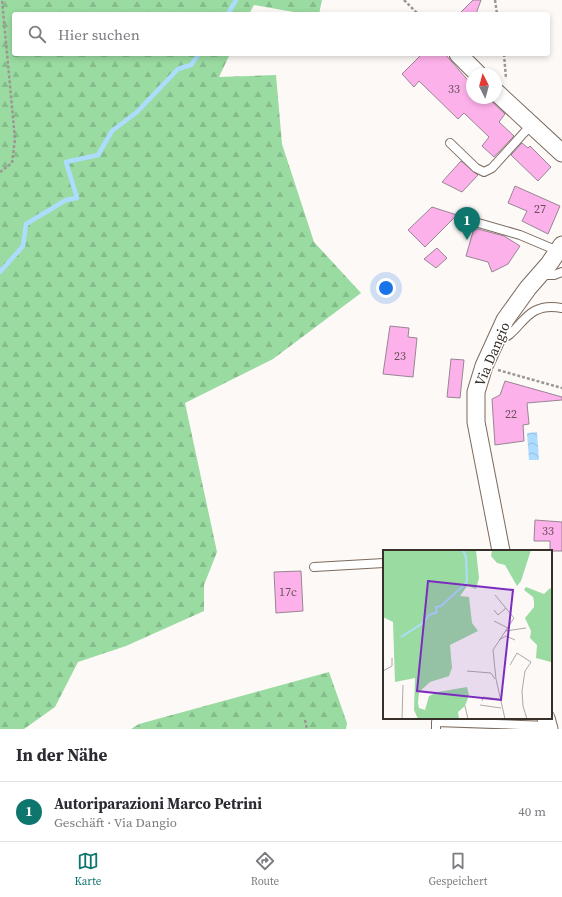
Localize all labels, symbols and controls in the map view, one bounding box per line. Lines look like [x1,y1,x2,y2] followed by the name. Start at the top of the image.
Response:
[12,12,550,56] search box
[26,23,48,45] icon: search
[58,24,140,45] text: Hier suchen
[466,68,502,104] north arrow
[448,81,460,97] house number: 33
[534,201,546,217] house number: 27
[454,207,480,240] pin: 1
[376,278,396,298] your location
[469,318,515,389] street label: Via Dangio
[394,348,406,364] house number: 23
[505,406,517,422] house number: 22
[542,523,554,539] house number: 33
[383,550,552,719] inset map
[279,584,297,600] house number: 17c
[16,743,107,767] text: In der Nähe
[54,793,262,814] text: Autoriparazioni Marco Petrini
[25,803,33,820] text: 1
[518,803,546,820] text: 40 m
[54,814,177,831] text: Geschäft · Via Dangio
[75,850,101,889] tab: Karte
[251,850,279,889] tab: Route
[428,850,487,889] tab: Gespeichert

